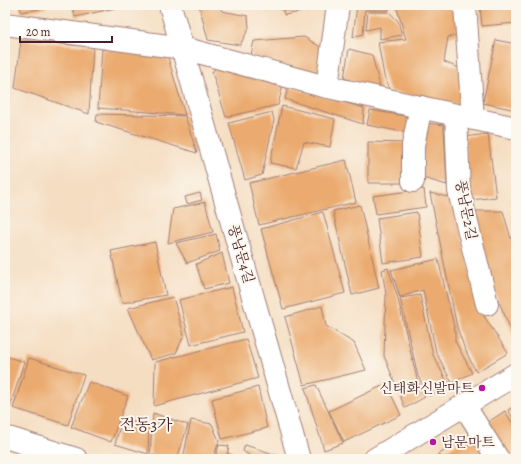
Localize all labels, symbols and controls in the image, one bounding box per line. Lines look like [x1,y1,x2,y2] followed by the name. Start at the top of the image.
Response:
[20,18,112,44] scale bar
[26,24,50,40] text: 20 m
[451,178,481,242] street label: 풍남문2길
[224,222,258,286] street label: 풍남문4길
[379,379,474,398] place label: 신태화신발마트
[477,383,487,393] marker: 신태화신발마트
[119,414,173,436] district label: 전동3가
[441,433,496,452] place label: 남문마트
[428,437,438,447] marker: 남문마트

